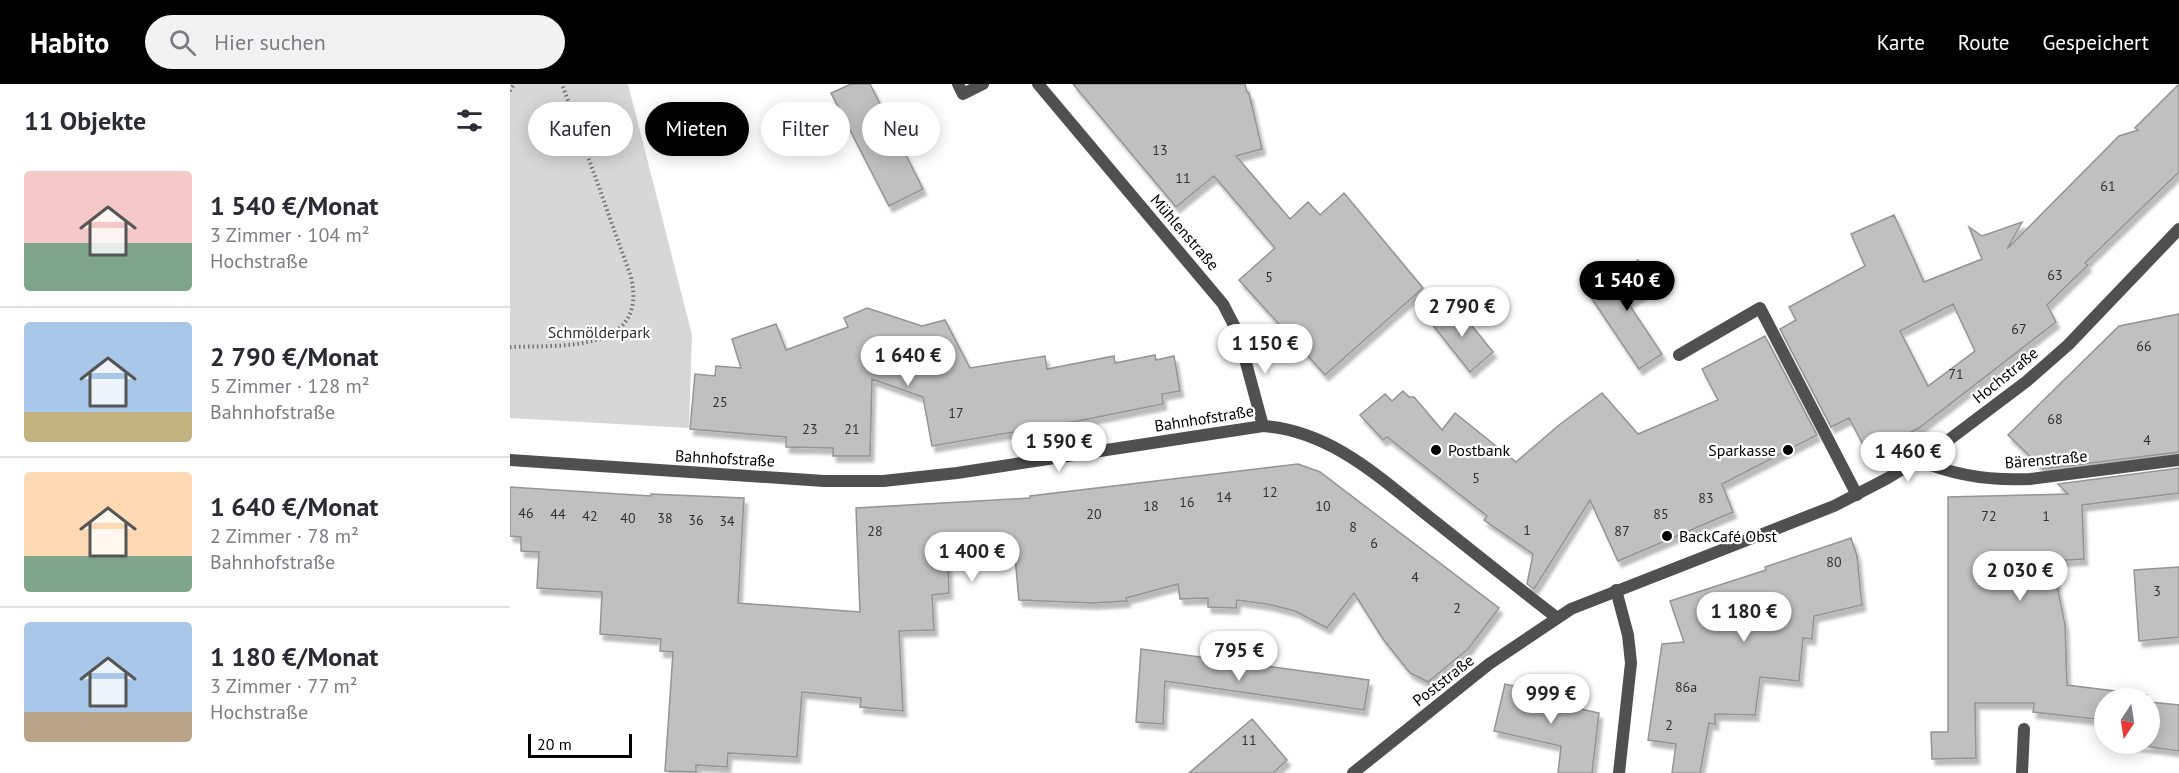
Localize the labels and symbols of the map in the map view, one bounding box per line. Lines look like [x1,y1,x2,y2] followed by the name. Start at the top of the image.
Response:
[1152,141,1168,159] house number: 13
[1175,169,1191,187] house number: 11
[2100,177,2116,195] house number: 61
[1146,190,1224,274] street label: Mühlenstraße
[1572,261,1682,312] pin: 1 540 €
[2047,266,2063,284] house number: 63
[1265,268,1273,286] house number: 5
[1407,287,1517,338] pin: 2 790 €
[2011,320,2027,338] house number: 67
[548,322,651,342] park label: Schmölderpark
[1210,324,1320,375] pin: 1 150 €
[853,336,963,387] pin: 1 640 €
[2136,337,2152,355] house number: 66
[1968,343,2042,407] street label: Hochstraße
[1948,365,1964,383] house number: 71
[712,393,728,411] house number: 25
[1153,400,1255,436] street label: Bahnhofstraße
[948,404,964,422] house number: 17
[2047,410,2063,428] house number: 68
[802,420,818,438] house number: 23
[844,420,860,438] house number: 21
[1004,422,1114,473] pin: 1 590 €
[2143,431,2151,449] house number: 4
[1853,432,1963,483] pin: 1 460 €
[1448,440,1510,460] place label: Postbank
[1708,440,1776,460] place label: Sparkasse
[1429,443,1443,457] marker: Postbank
[1781,443,1795,457] marker: Sparkasse
[674,445,776,471] street label: Bahnhofstraße
[2004,445,2088,473] street label: Bärenstraße
[1472,469,1480,487] house number: 5
[1262,483,1278,501] house number: 12
[1216,488,1232,506] house number: 14
[1698,489,1714,507] house number: 83
[1179,493,1195,511] house number: 16
[1143,497,1159,515] house number: 18
[1315,497,1331,515] house number: 10
[518,504,534,522] house number: 46
[550,505,566,523] house number: 44
[1086,505,1102,523] house number: 20
[1653,505,1669,523] house number: 85
[582,507,598,525] house number: 42
[1981,507,1997,525] house number: 72
[2042,507,2050,525] house number: 1
[620,509,636,527] house number: 40
[657,509,673,527] house number: 38
[688,511,704,529] house number: 36
[719,512,735,530] house number: 34
[1349,518,1357,536] house number: 8
[1523,521,1531,539] house number: 1
[867,522,883,540] house number: 28
[1614,522,1630,540] house number: 87
[1679,526,1778,546] place label: BackCafé Obst
[1660,529,1674,543] marker: BackCafé Obst
[917,532,1027,583] pin: 1 400 €
[1370,534,1378,552] house number: 6
[1965,551,2075,602] pin: 2 030 €
[1826,553,1842,571] house number: 80
[1411,568,1419,586] house number: 4
[2153,582,2161,600] house number: 3
[1689,592,1799,643] pin: 1 180 €
[1453,599,1461,617] house number: 2
[1197,631,1281,682] pin: 795 €
[1408,650,1478,710] street label: Poststraße
[1509,674,1593,725] pin: 999 €
[1675,678,1697,696] house number: 86a
[2094,688,2160,754] north arrow
[1665,716,1673,734] house number: 2
[528,731,632,758] scale bar
[1241,731,1257,749] house number: 11

